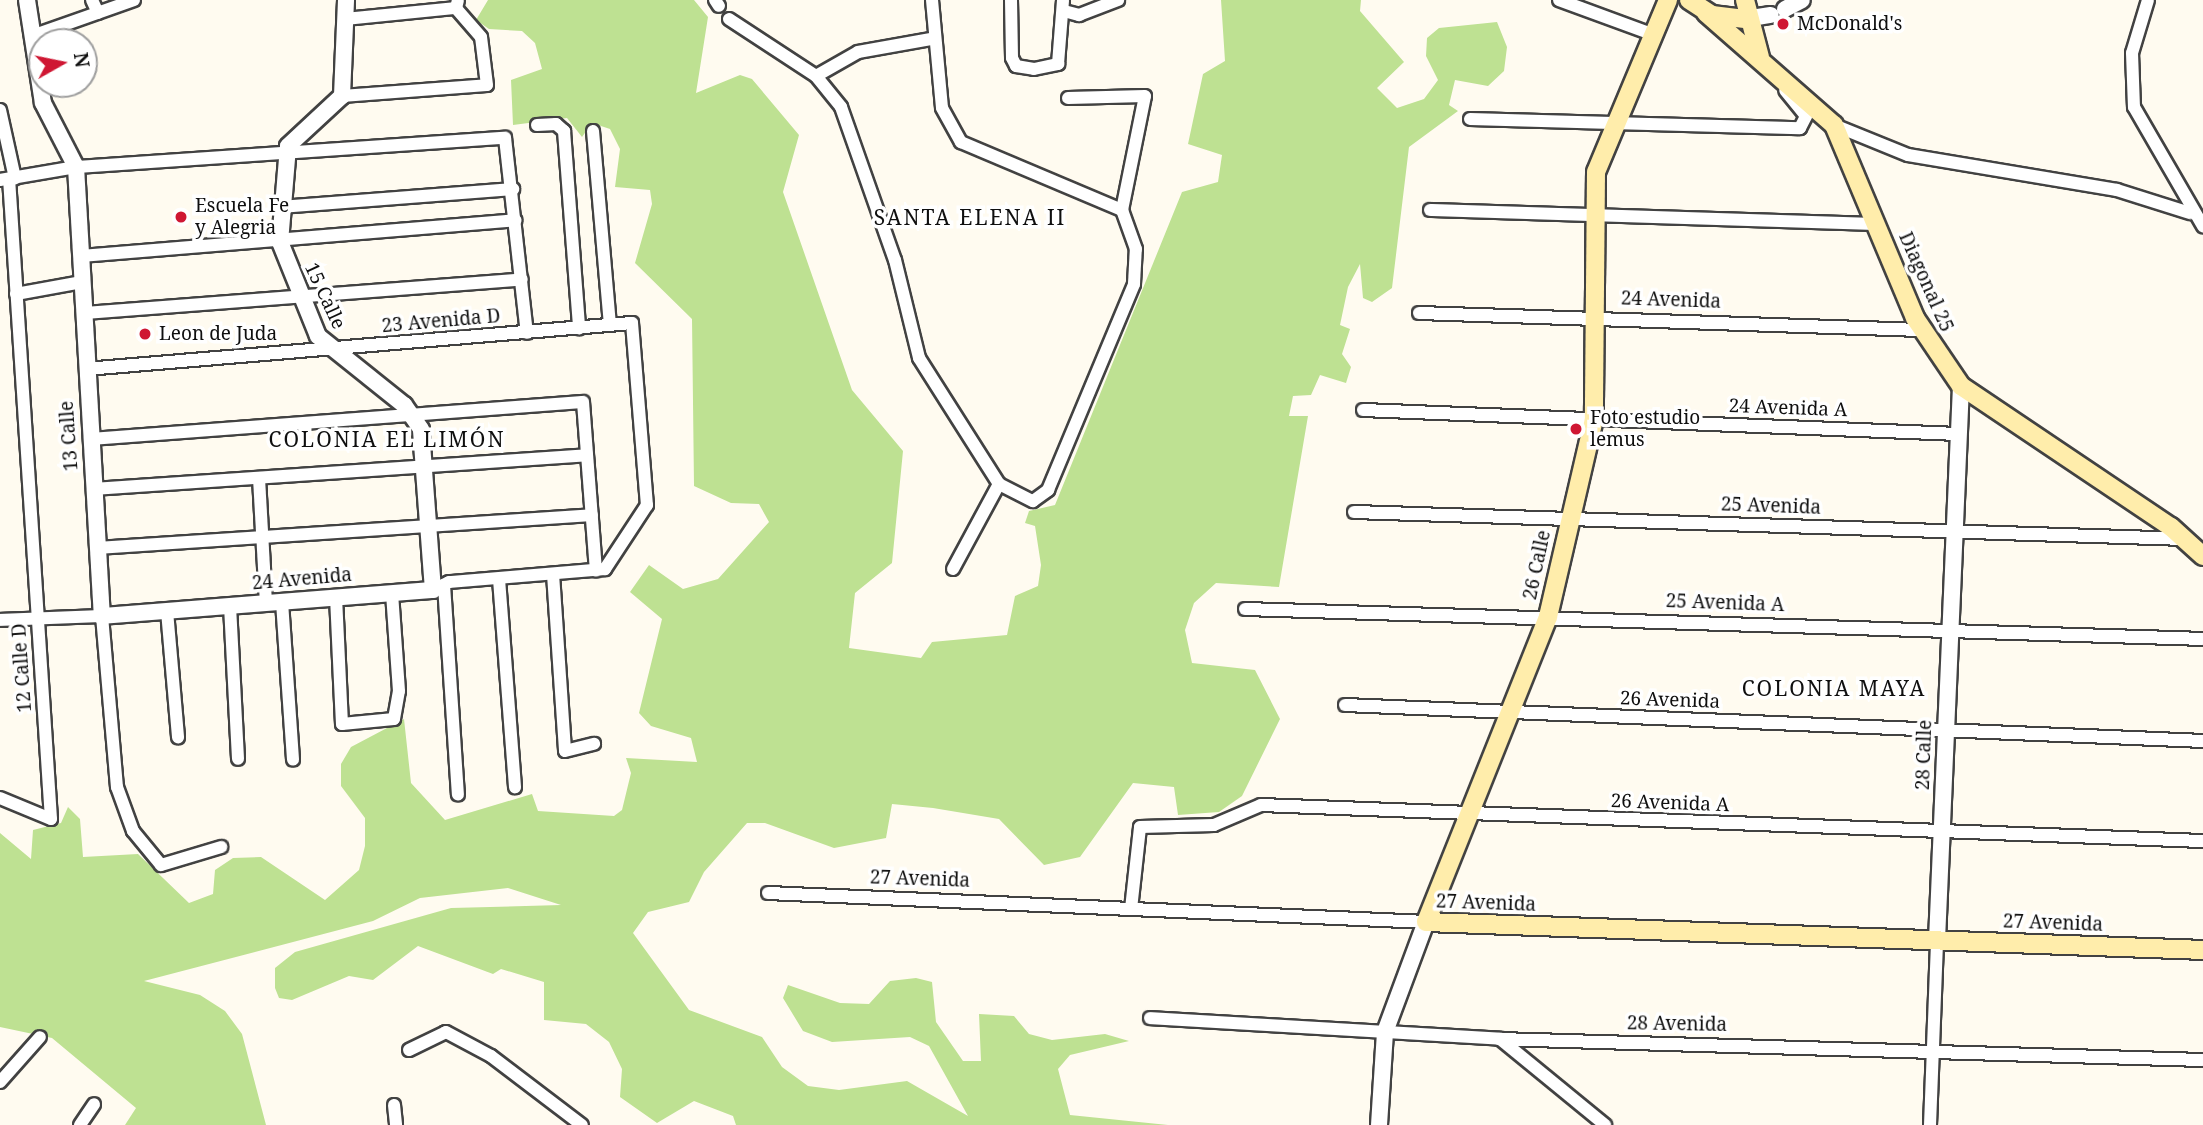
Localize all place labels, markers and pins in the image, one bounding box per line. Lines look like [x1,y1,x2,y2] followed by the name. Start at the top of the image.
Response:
[1797,13,1902,35] place label: McDonald's
[1775,16,1791,32] marker: McDonald's
[195,195,289,239] place label: Escuela Fe y Alegria
[173,209,189,225] marker: Escuela Fe y Alegria
[159,323,277,345] place label: Leon de Juda
[137,326,153,342] marker: Leon de Juda
[1590,407,1700,451] place label: Foto estudio lemus
[1568,421,1584,437] marker: Foto estudio lemus

